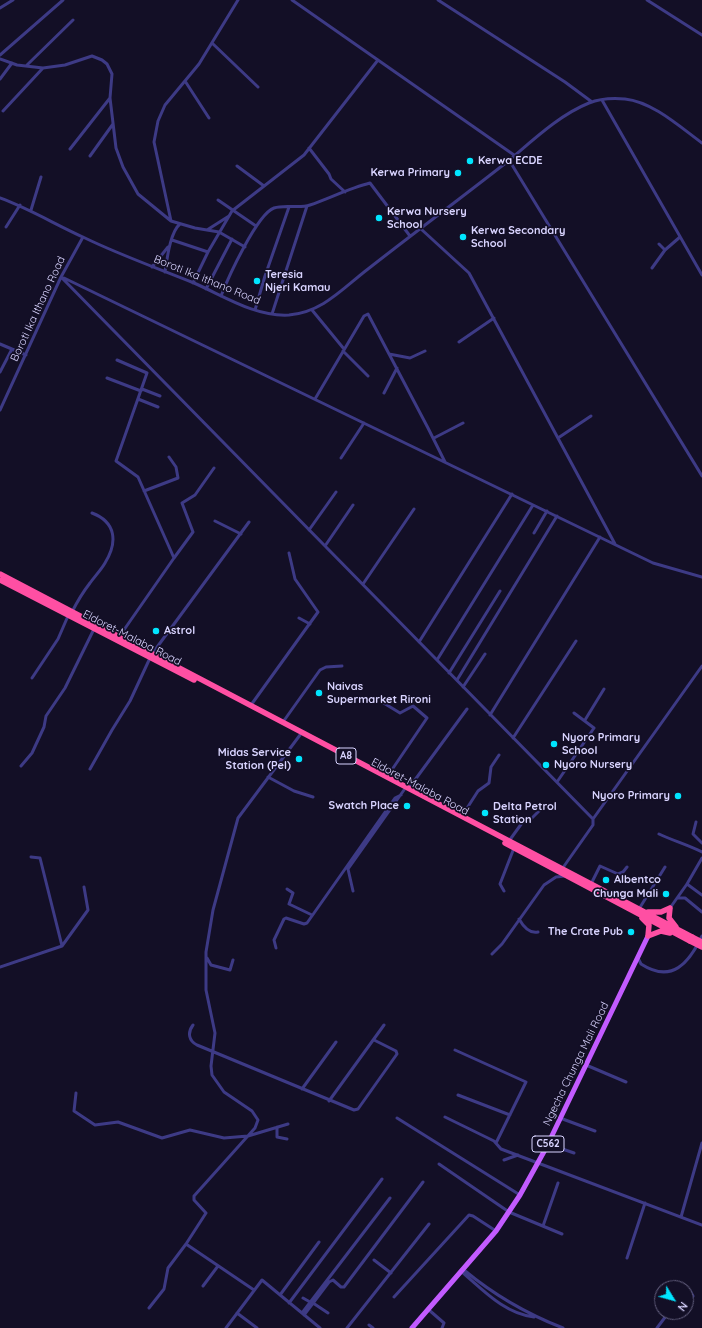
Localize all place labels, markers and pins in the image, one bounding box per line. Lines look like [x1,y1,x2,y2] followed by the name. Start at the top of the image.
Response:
[478,154,543,168] place label: Kerwa ECDE
[465,156,475,166] marker: Kerwa ECDE
[370,166,450,180] place label: Kerwa Primary
[453,168,463,178] marker: Kerwa Primary
[387,205,467,231] place label: Kerwa Nursery School
[374,213,384,223] marker: Kerwa Nursery School
[471,224,566,250] place label: Kerwa Secondary School
[458,232,468,242] marker: Kerwa Secondary School
[265,268,331,294] place label: Teresia Njeri Kamau
[252,276,262,286] marker: Teresia Njeri Kamau
[164,624,195,638] place label: Astrol
[151,626,161,636] marker: Astrol
[327,680,431,706] place label: Naivas Supermarket Rironi
[314,688,324,698] marker: Naivas Supermarket Rironi
[562,731,640,757] place label: Nyoro Primary School
[549,739,559,749] marker: Nyoro Primary School
[218,746,291,772] place label: Midas Service Station (Pel)
[294,754,304,764] marker: Midas Service Station (Pel)
[554,758,632,772] place label: Nyoro Nursery
[541,760,551,770] marker: Nyoro Nursery
[592,789,670,803] place label: Nyoro Primary
[673,791,683,801] marker: Nyoro Primary
[329,799,399,813] place label: Swatch Place
[493,800,557,826] place label: Delta Petrol Station
[402,801,412,811] marker: Swatch Place
[480,808,490,818] marker: Delta Petrol Station
[614,873,661,887] place label: Albentco
[601,875,611,885] marker: Albentco
[593,887,658,901] place label: Chunga Mali
[661,889,671,899] marker: Chunga Mali
[548,925,623,939] place label: The Crate Pub
[626,927,636,937] marker: The Crate Pub

